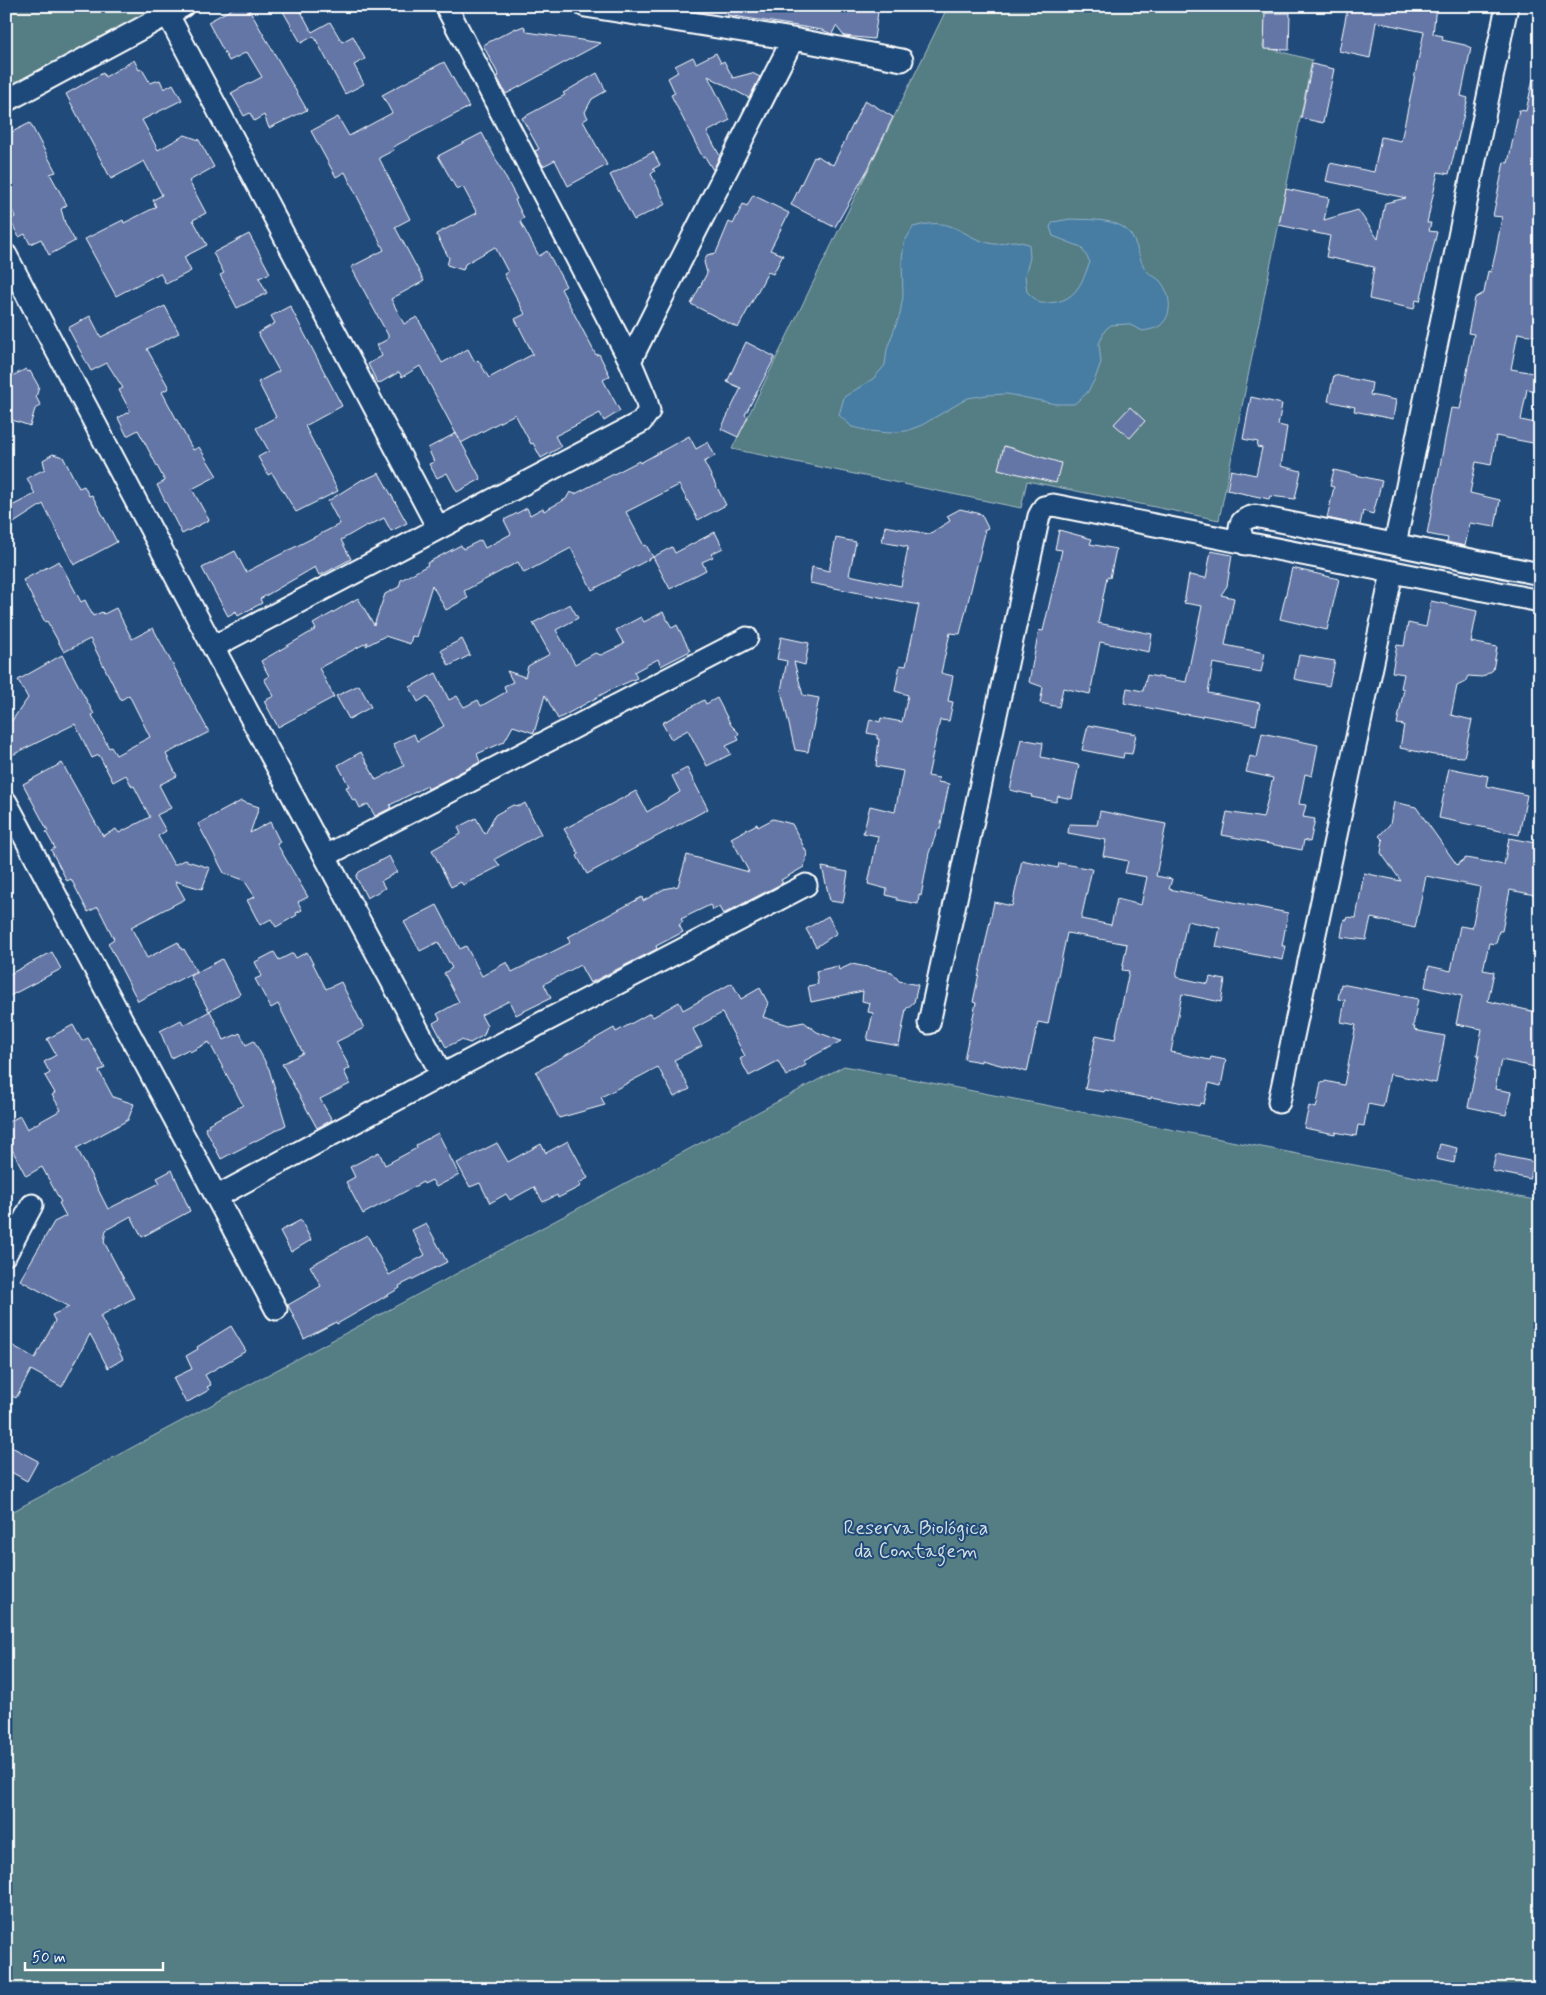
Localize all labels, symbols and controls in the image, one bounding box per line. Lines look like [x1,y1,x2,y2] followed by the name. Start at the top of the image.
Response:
[843,1515,989,1567] park label: Reserva Biológica da Contagem
[25,1940,162,1972] scale bar
[32,1948,66,1968] text: 50 m

